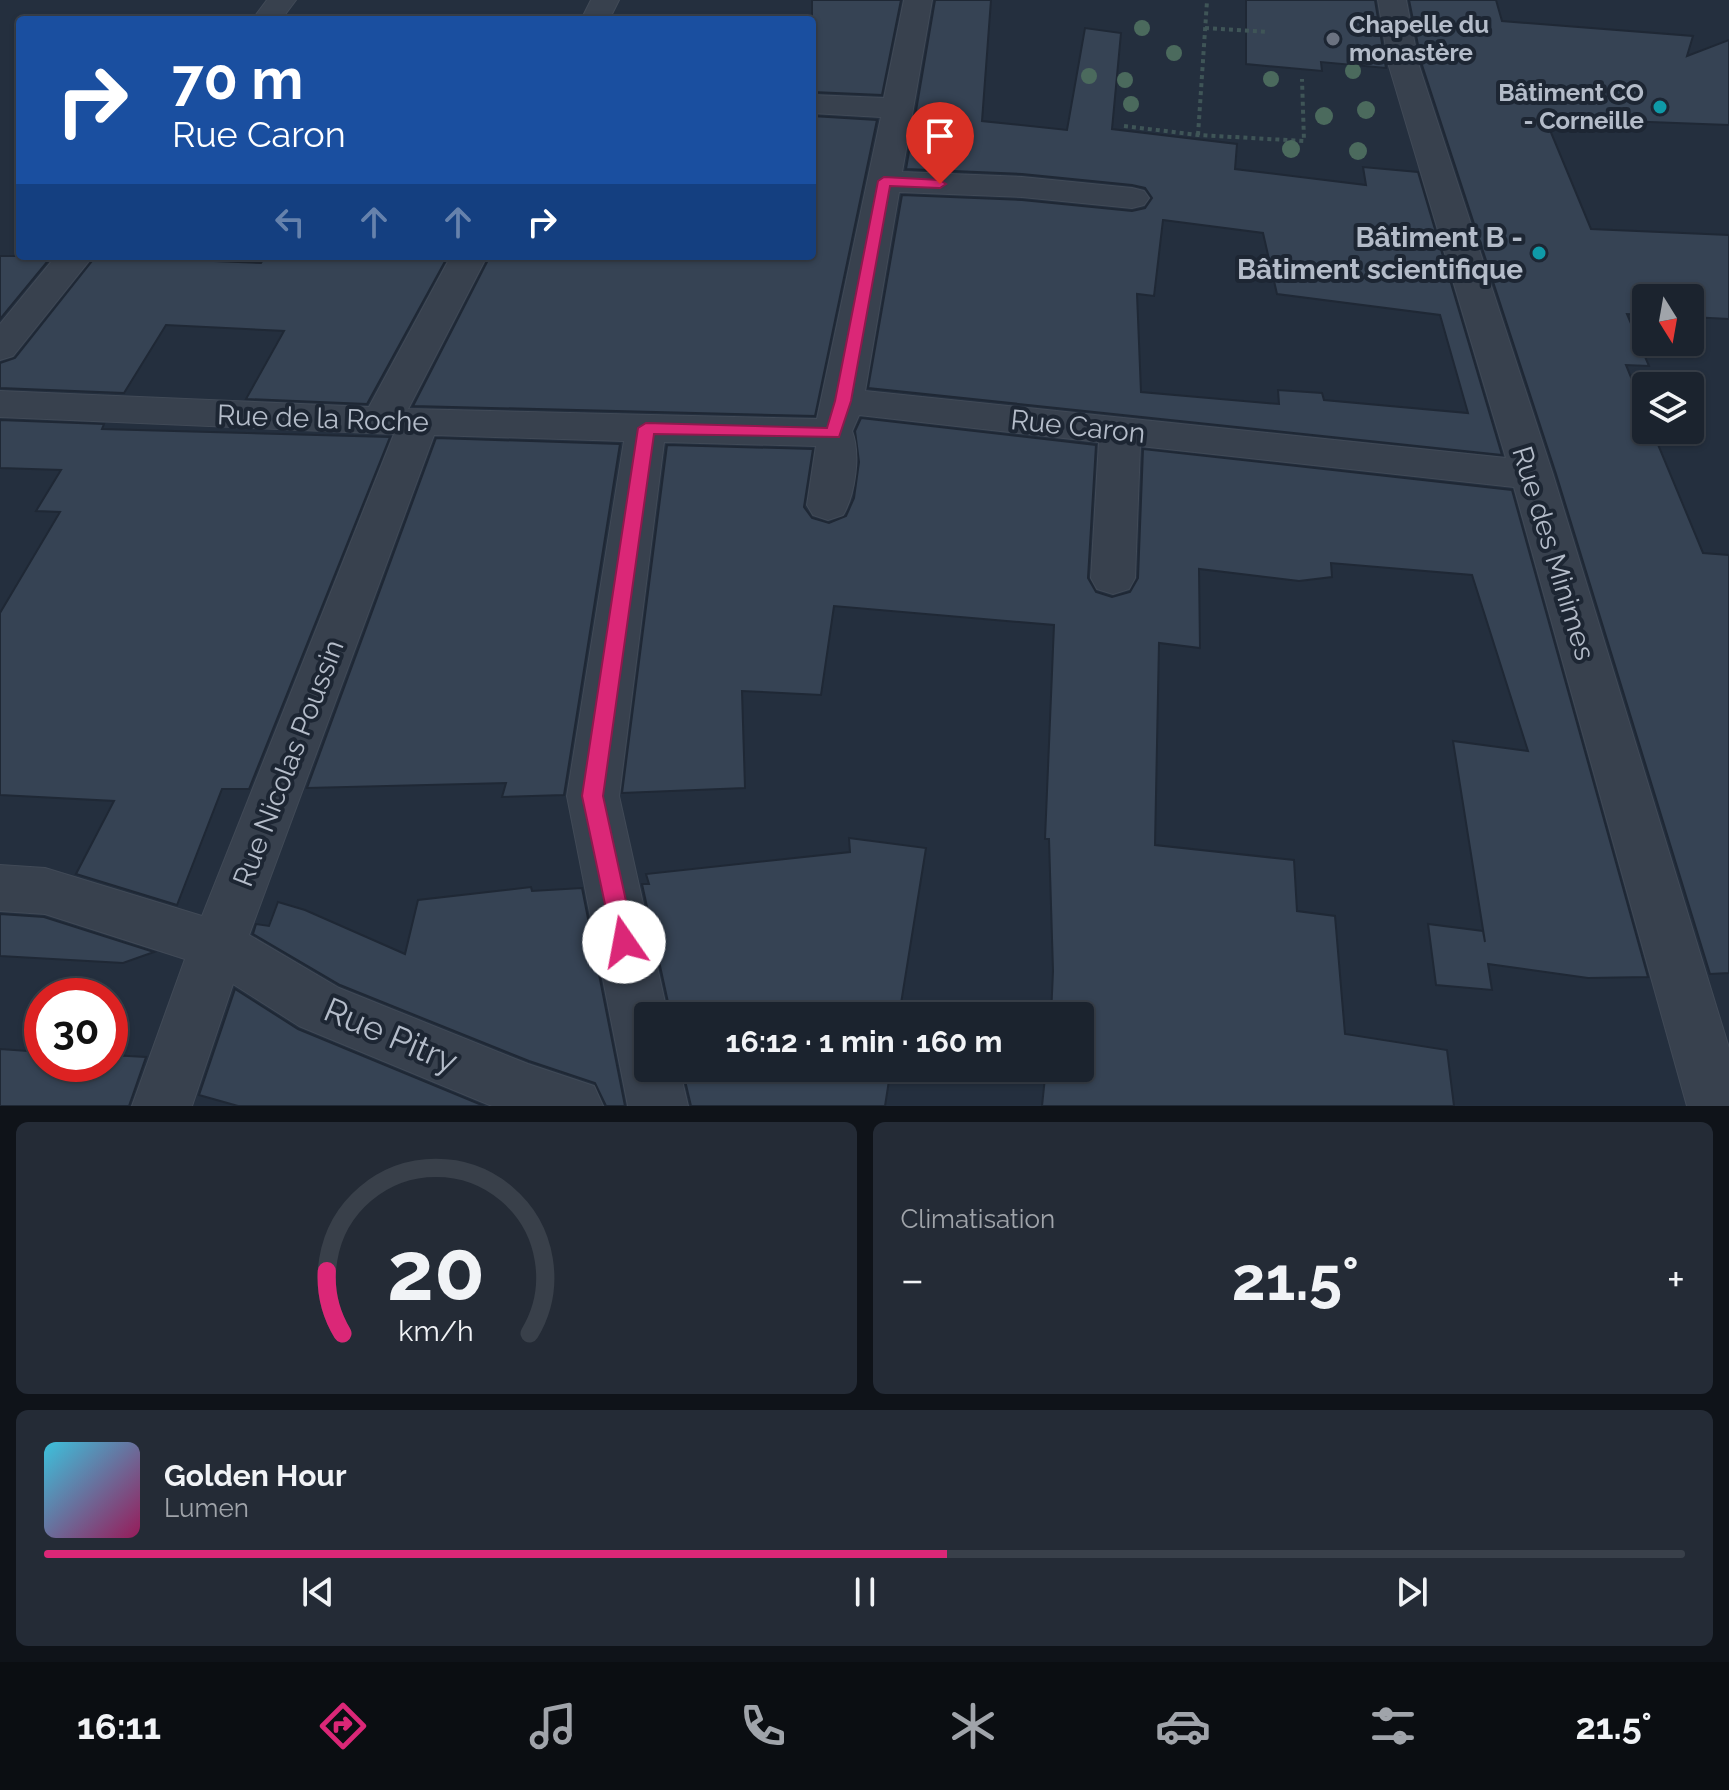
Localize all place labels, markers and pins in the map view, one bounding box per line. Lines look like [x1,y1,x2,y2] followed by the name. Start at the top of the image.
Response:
[1349,10,1489,67] place label: Chapelle du monastère
[1324,30,1342,48] marker: Chapelle du monastère
[1498,78,1644,135] place label: Bâtiment CO - Corneille
[1651,98,1669,116] marker: Bâtiment CO - Corneille
[906,102,974,184] pin
[1237,221,1523,286] place label: Bâtiment B - Bâtiment scientifique
[1530,244,1548,262] marker: Bâtiment B - Bâtiment scientifique

